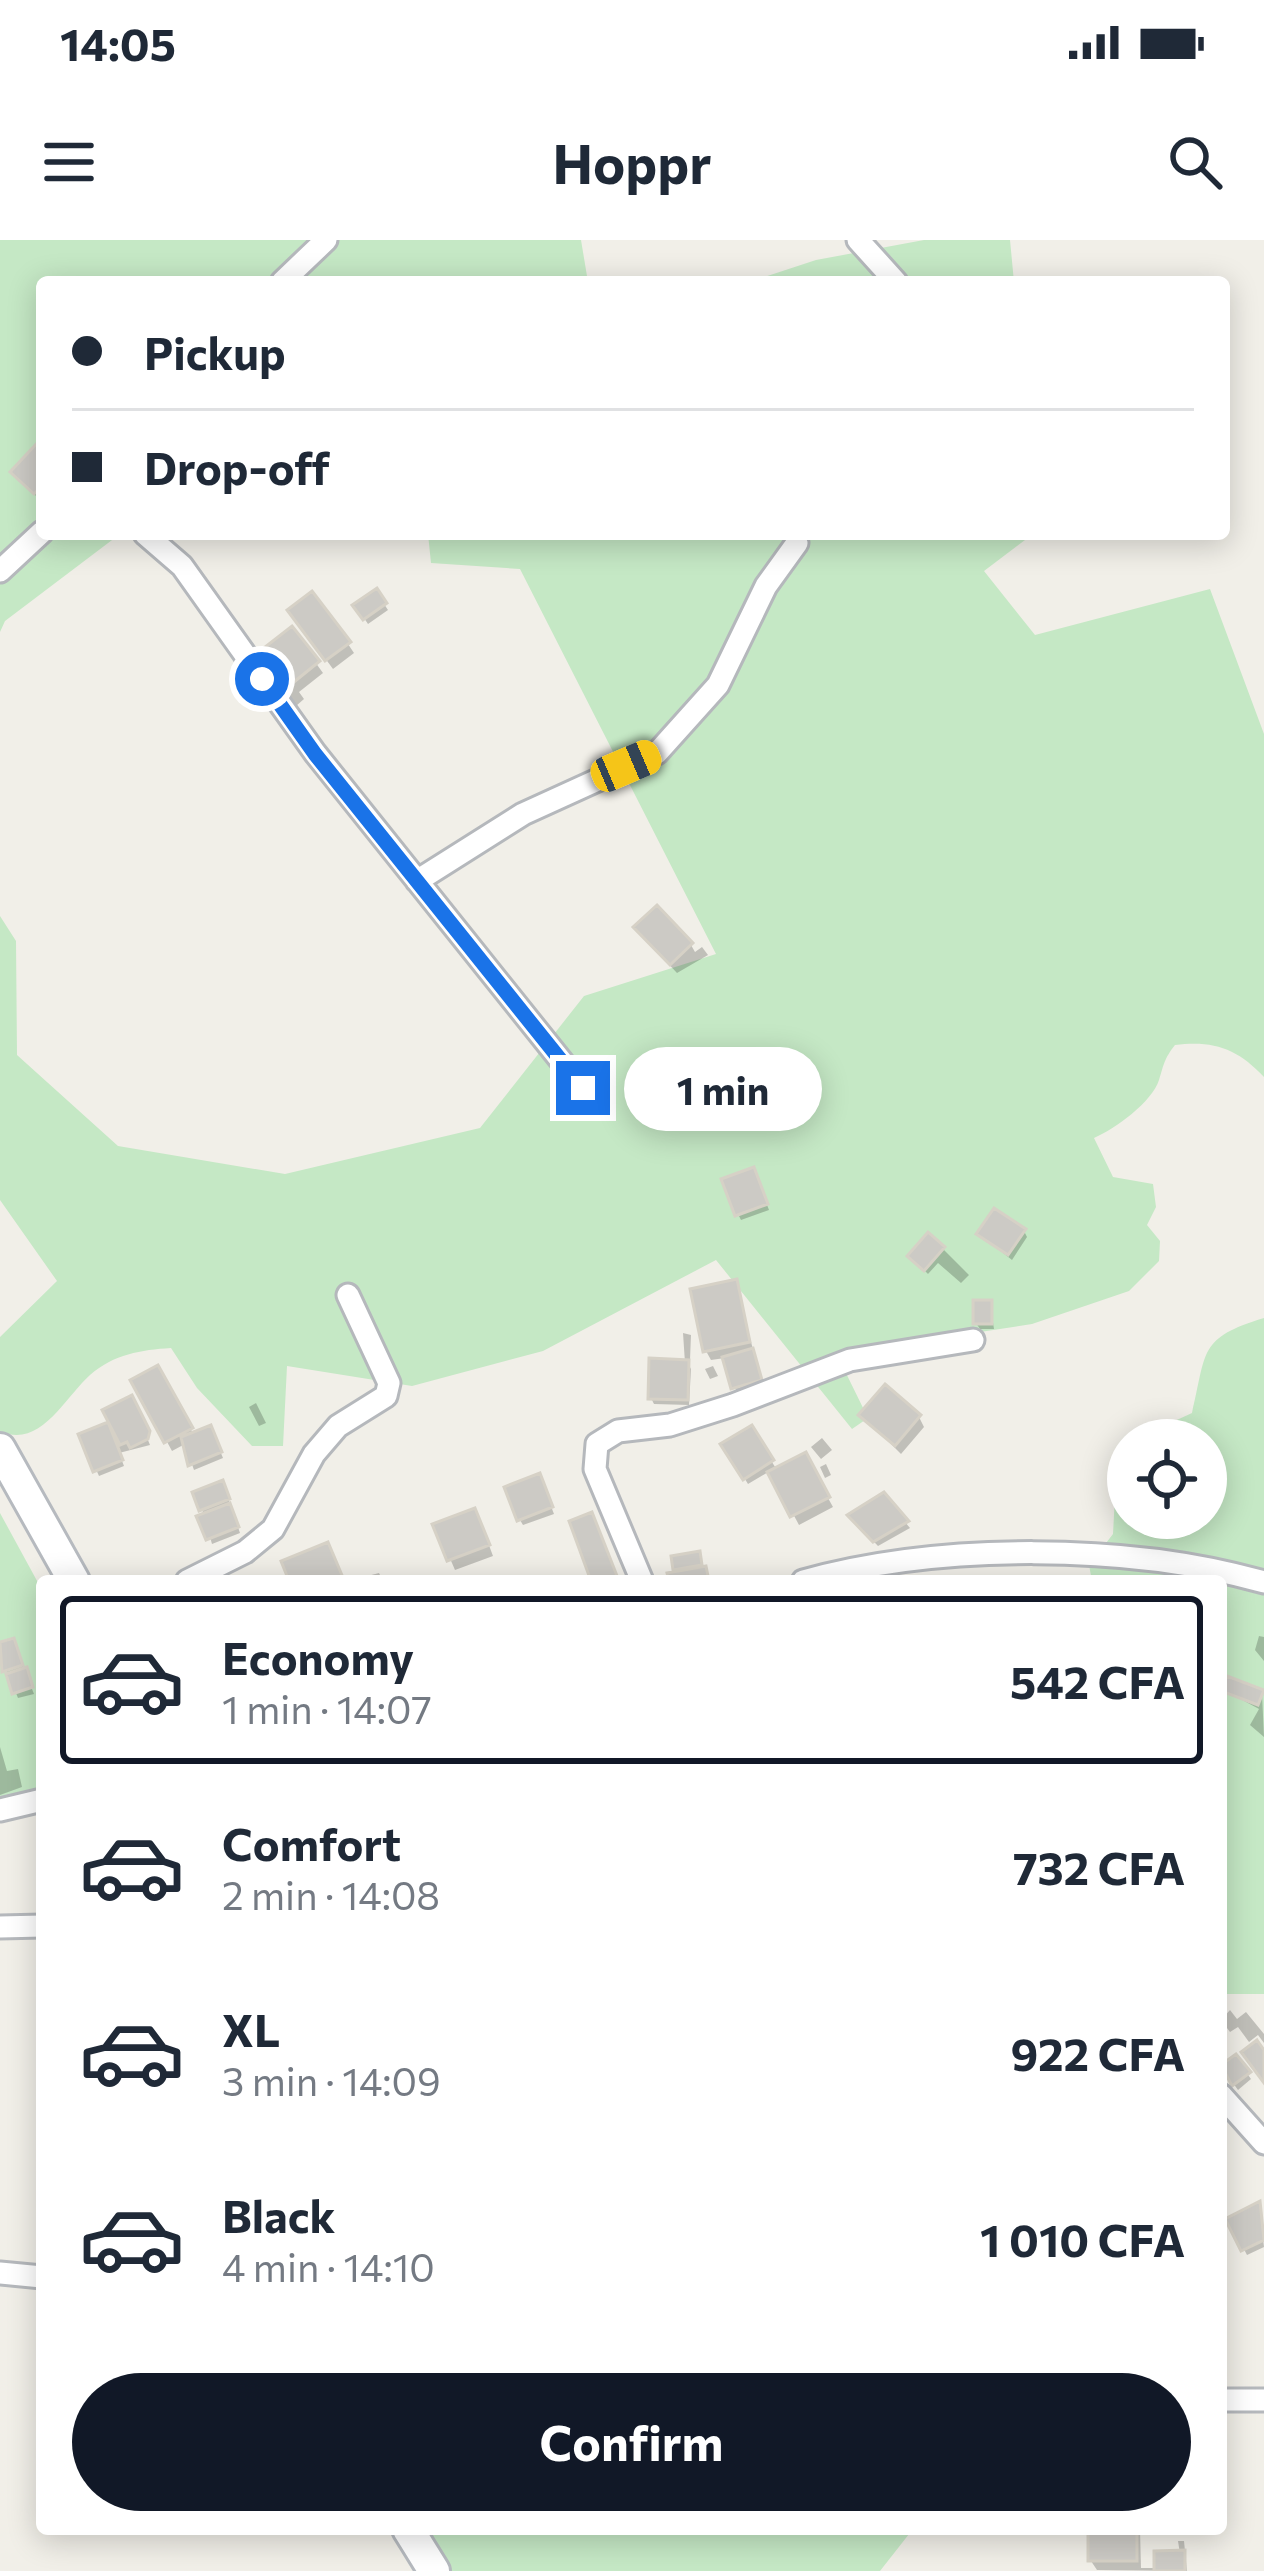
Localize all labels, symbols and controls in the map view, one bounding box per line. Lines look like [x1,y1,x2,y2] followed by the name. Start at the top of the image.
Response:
[60,15,176,70] text: 14:05
[36,129,102,195] icon: menu
[553,129,711,195] text: Hoppr
[1162,129,1228,195] icon: search
[144,324,286,379] text: Pickup
[144,439,330,494] text: Drop-off
[235,652,289,706] route start
[586,735,666,797] car
[625,1046,823,1130] callout: 1 min
[556,1061,610,1115] route end
[677,1065,769,1113] text: 1 min
[1107,1419,1227,1539] map controls
[1107,1419,1227,1539] button: locate
[78,1626,186,1734] icon: car
[222,1629,414,1684] text: Economy
[1010,1653,1185,1708] text: 542 CFA
[222,1684,432,1732] text: 1 min · 14:07
[78,1812,186,1920] icon: car
[222,1815,401,1870] text: Comfort
[1013,1839,1185,1894] text: 732 CFA
[222,1870,440,1918] text: 2 min · 14:08
[78,1998,186,2106] icon: car
[222,2001,280,2056] text: XL
[1010,2025,1185,2080] text: 922 CFA
[222,2056,441,2104] text: 3 min · 14:09
[78,2184,186,2292] icon: car
[222,2187,335,2242] text: Black
[980,2211,1185,2266] text: 1 010 CFA
[222,2242,435,2290] text: 4 min · 14:10
[72,2373,1191,2511] button: Confirm

